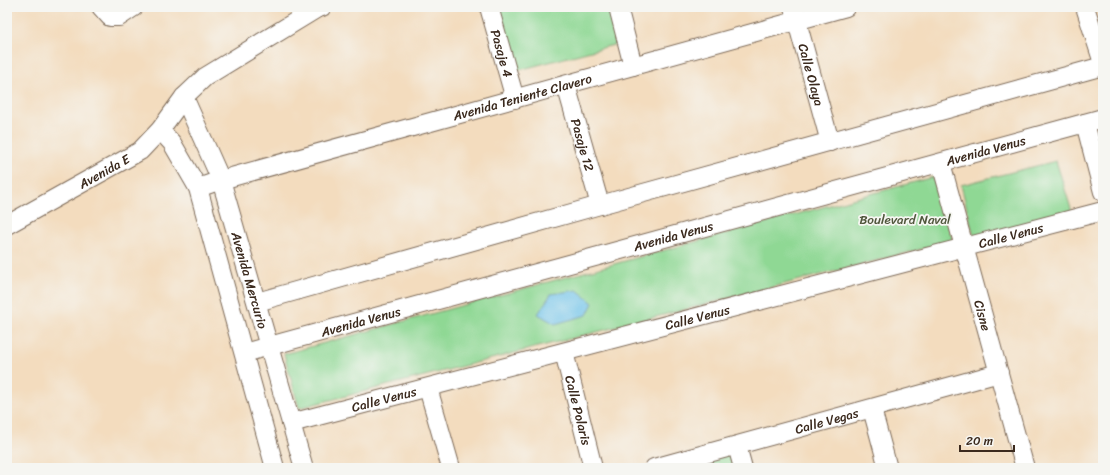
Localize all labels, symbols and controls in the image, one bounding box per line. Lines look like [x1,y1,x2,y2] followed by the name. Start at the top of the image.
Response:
[484,26,520,80] street label: Pasaje 4
[792,41,831,109] street label: Calle Olaya
[449,66,595,127] street label: Avenida Teniente Clavero
[564,116,601,174] street label: Pasaje 12
[942,128,1028,172] street label: Avenida Venus
[73,147,135,195] street label: Avenida E
[859,208,951,231] park label: Boulevard Naval
[630,214,716,258] street label: Avenida Venus
[976,215,1047,255] street label: Calle Venus
[225,228,275,332] street label: Avenida Mercurio
[662,297,733,336] street label: Calle Venus
[968,297,998,334] street label: Cisne
[317,299,403,343] street label: Avenida Venus
[559,373,598,448] street label: Calle Polaris
[349,379,420,418] street label: Calle Venus
[792,400,862,440] street label: Calle Vegas
[960,427,1014,453] scale bar
[966,430,993,452] text: 20 m

